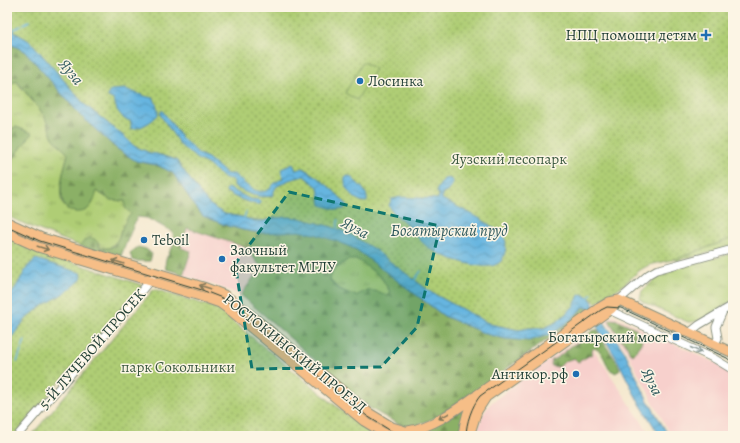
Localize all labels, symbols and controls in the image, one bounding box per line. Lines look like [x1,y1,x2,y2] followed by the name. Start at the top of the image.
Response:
[565,25,697,45] place label: НПЦ помощи детям
[700,29,712,41] marker: НПЦ помощи детям
[53,53,89,90] water label: Яуза
[368,71,424,91] place label: Лосинка
[355,76,365,86] marker: Лосинка
[451,149,567,169] park label: Яузский лесопарк
[336,211,373,244] water label: Яуза
[390,220,508,242] water label: Богатырский пруд
[152,230,189,250] place label: Teboil
[139,235,149,245] marker: Teboil
[230,240,336,277] place label: Заочный факультет МГЛУ
[36,245,49,252] one-way arrow
[217,254,227,264] marker: Заочный факультет МГЛУ
[111,258,124,265] one-way arrow
[199,283,211,291] one-way arrow
[34,284,150,413] street label: 5-Й ЛУЧЕВОЙ ПРОСЕК
[219,289,371,417] street label: РОСТОКИНСКИЙ ПРОЕЗД
[548,327,668,347] place label: Богатырский мост
[671,332,681,342] marker: Богатырский мост
[689,347,701,354] one-way arrow
[121,357,235,377] park label: парк Сокольники
[635,363,668,400] water label: Яуза
[491,364,568,384] place label: Антикор.рф
[571,369,581,379] marker: Антикор.рф
[438,413,450,420] one-way arrow

